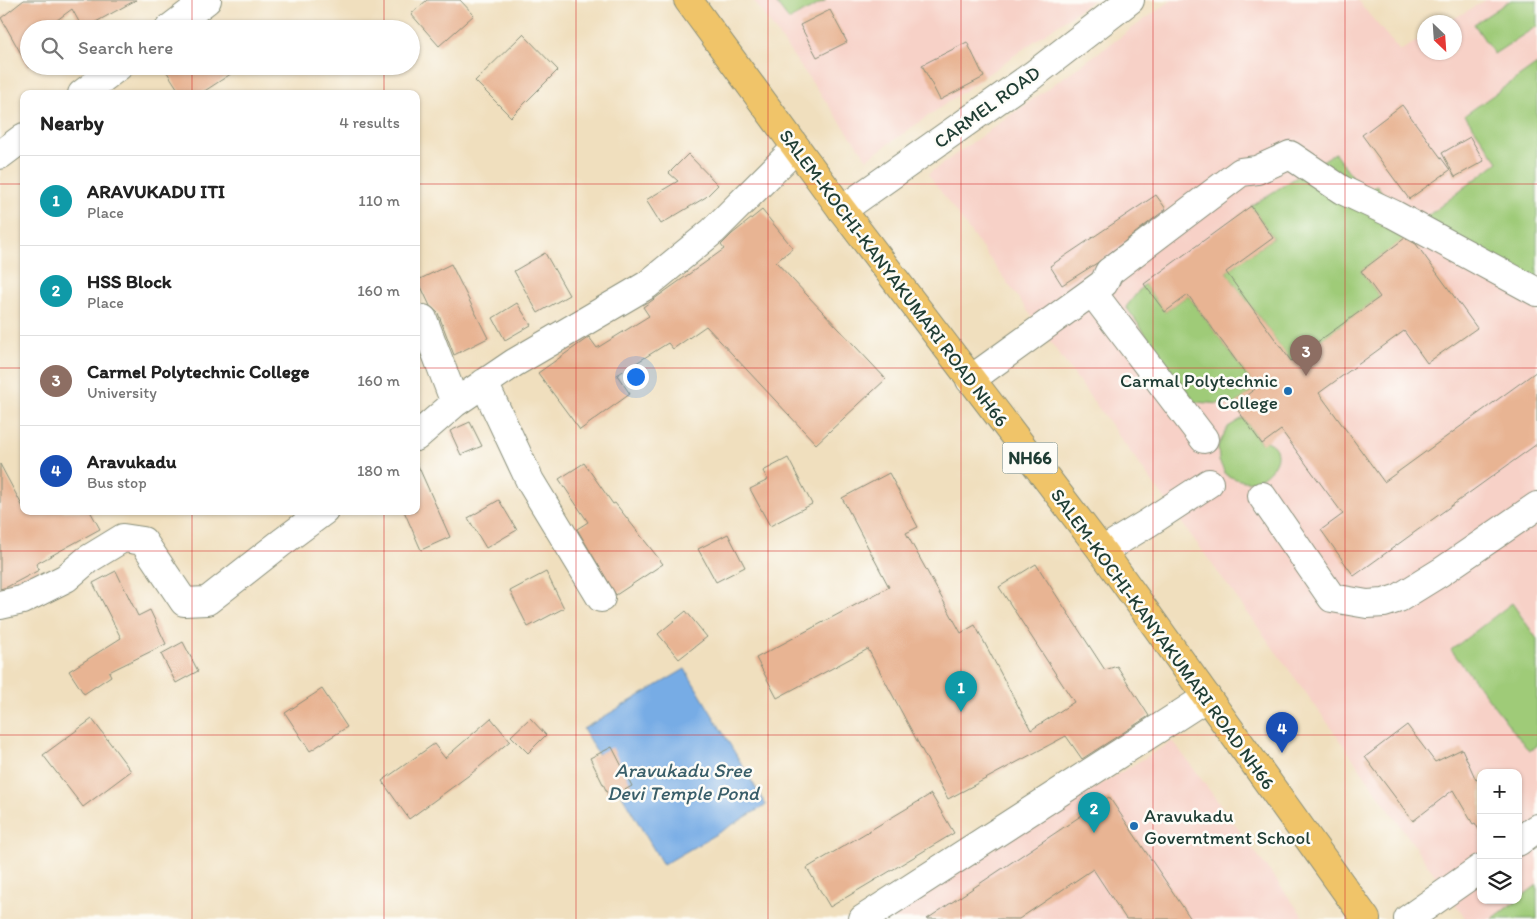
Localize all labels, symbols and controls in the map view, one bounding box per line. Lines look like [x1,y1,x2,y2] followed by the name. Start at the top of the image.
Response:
[1417,15,1462,60] north arrow
[20,20,420,75] search box
[38,34,66,62] icon: search
[78,36,173,59] text: Search here
[929,61,1045,153] street label: CARMEL ROAD
[40,110,104,135] text: Nearby
[339,113,400,132] text: 4 results
[774,125,1014,431] street label: SALEM-KOCHI-KANYAKUMARI ROAD NH66
[87,180,225,203] text: ARAVUKADU ITI
[52,191,60,210] text: 1
[358,191,400,210] text: 110 m
[87,203,124,222] text: Place
[87,270,172,293] text: HSS Block
[52,281,60,300] text: 2
[357,281,400,300] text: 160 m
[87,293,124,312] text: Place
[1290,335,1322,376] pin: 3
[87,360,310,383] text: Carmel Polytechnic College
[623,364,649,390] your location
[1120,369,1278,414] place label: Carmal Polytechnic College
[52,371,60,390] text: 3
[357,371,400,390] text: 160 m
[87,383,157,402] text: University
[1282,385,1294,397] marker: Carmal Polytechnic College
[1002,442,1058,473] road number: NH66
[87,450,176,473] text: Aravukadu
[51,461,61,480] text: 4
[357,461,400,480] text: 180 m
[87,473,147,492] text: Bus stop
[1046,484,1280,794] street label: SALEM-KOCHI-KANYAKUMARI ROAD NH66
[945,671,977,712] pin: 1
[1266,712,1298,753] pin: 4
[607,758,761,805] water label: Aravukadu Sree Devi Temple Pond
[1477,769,1522,904] map controls
[1477,769,1522,814] button: +
[1078,792,1110,833] pin: 2
[1144,804,1311,849] place label: Aravukadu Governtment School
[1477,814,1522,859] button: −
[1128,820,1140,832] marker: Aravukadu Governtment School
[1477,859,1522,904] button: layers

